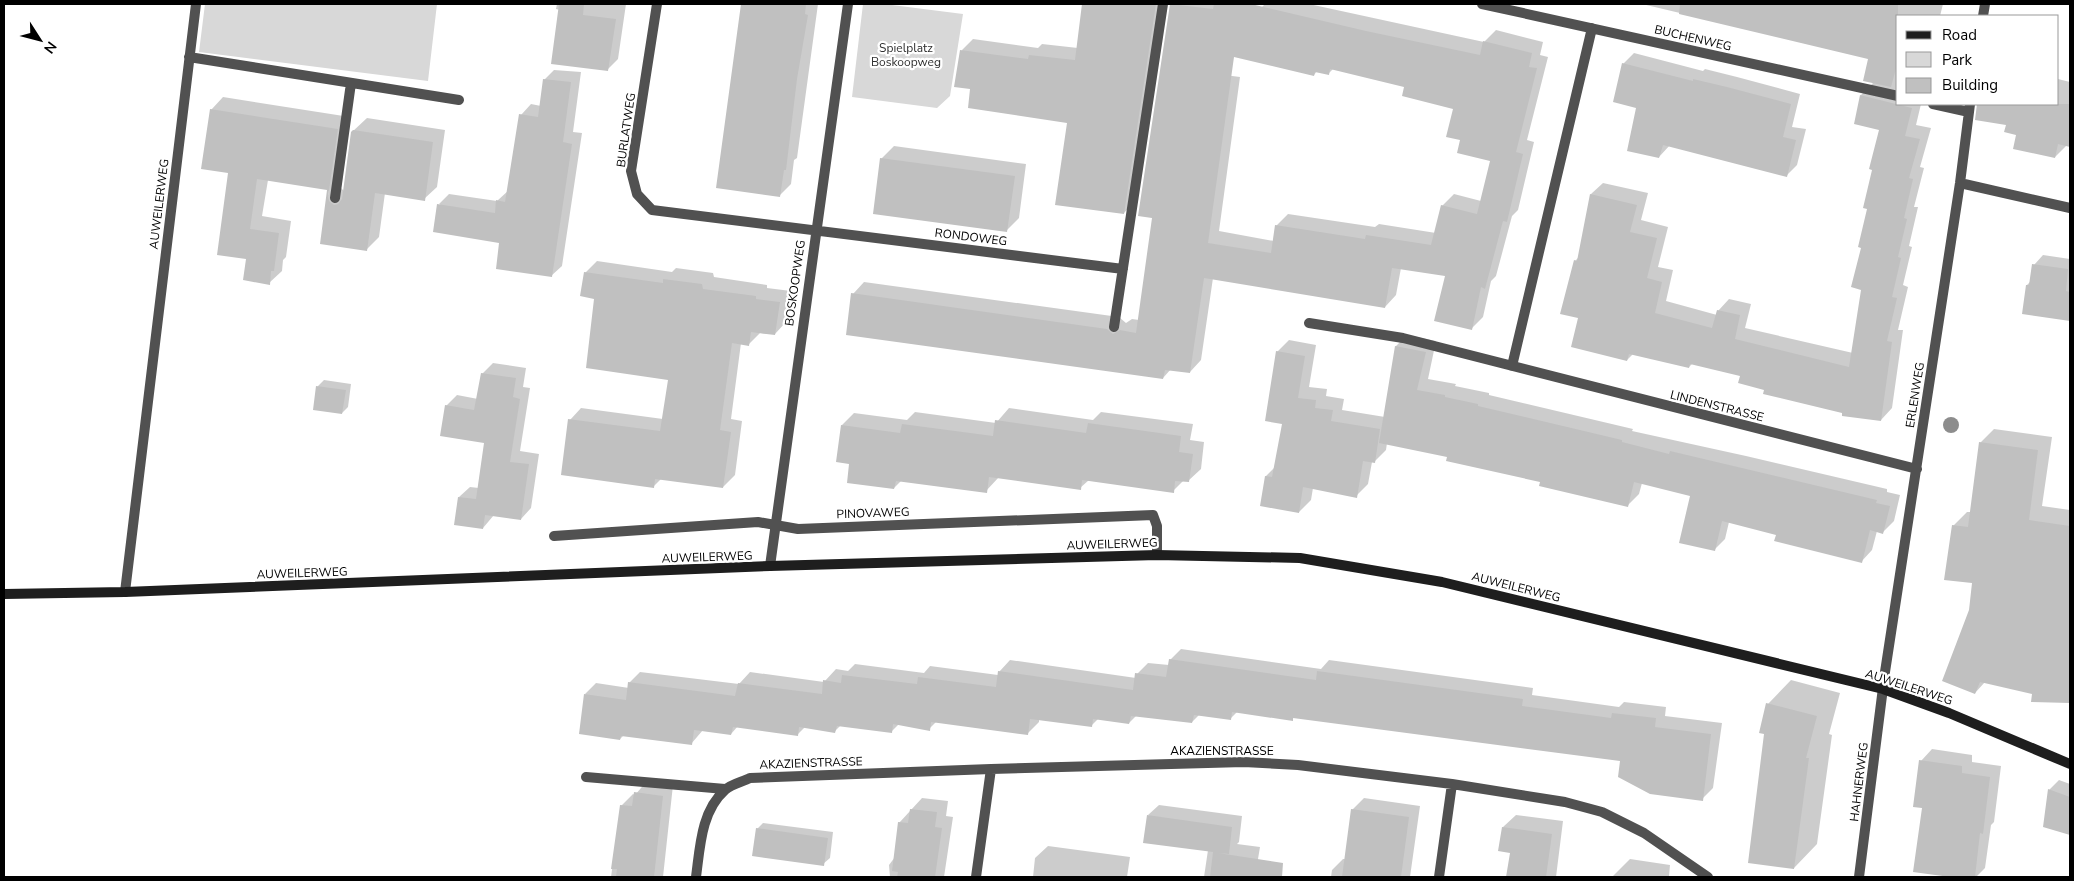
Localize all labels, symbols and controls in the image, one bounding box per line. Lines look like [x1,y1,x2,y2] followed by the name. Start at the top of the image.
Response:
[15,15,65,65] north arrow
[1896,15,2059,105] legend
[1653,21,1733,55] street label: BUCHENWEG
[1942,25,1977,45] text: Road
[39,38,61,57] text: N
[871,40,941,70] park label: Spielplatz Boskoopweg
[1942,50,1972,70] text: Park
[1942,75,1998,95] text: Building
[613,92,639,168] street label: BURLATWEG
[146,158,172,250] street label: AUWEILERWEG
[934,225,1008,249] street label: RONDOWEG
[781,239,809,327] street label: BOSKOOPWEG
[1902,361,1928,429] street label: ERLENWEG
[1668,387,1766,425] street label: LINDENSTRASSE
[836,504,910,522] street label: PINOVAWEG
[1066,534,1158,554] street label: AUWEILERWEG
[661,547,753,567] street label: AUWEILERWEG
[256,563,348,583] street label: AUWEILERWEG
[1470,568,1562,606] street label: AUWEILERWEG
[1863,665,1955,709] street label: AUWEILERWEG
[1846,741,1872,823] street label: HAHNERWEG
[1170,743,1274,759] street label: AKAZIENSTRASSE
[759,753,863,773] street label: AKAZIENSTRASSE

